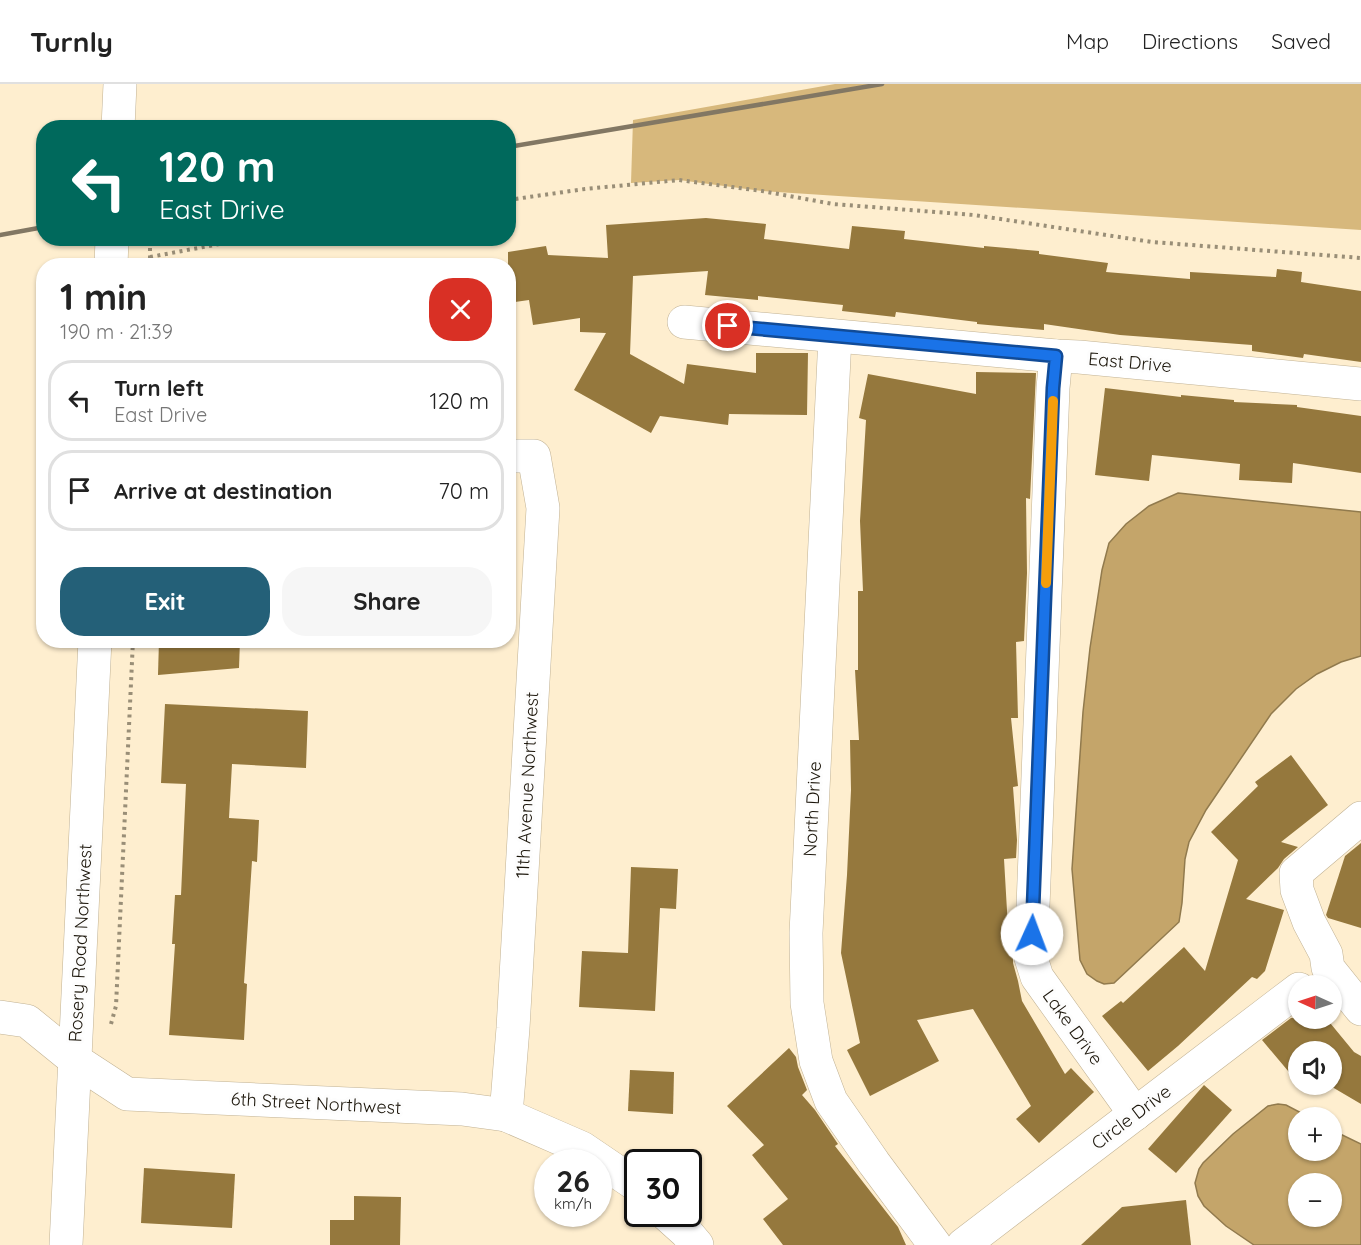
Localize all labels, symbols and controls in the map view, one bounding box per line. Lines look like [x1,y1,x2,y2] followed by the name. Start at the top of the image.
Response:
[30,24,113,59] text: Turnly
[1066,28,1109,54] text: Map
[1142,28,1238,54] text: Directions
[1271,28,1331,54] text: Saved
[159,140,276,193] text: 120 m
[60,144,138,222] icon: left
[159,192,285,226] text: East Drive
[60,274,147,319] text: 1 min
[429,278,492,341] button: close
[702,300,753,351] pin
[711,309,744,342] icon: arrive
[60,319,173,344] text: 190 m · 21:39
[1087,347,1173,377] street label: East Drive
[114,374,204,402] text: Turn left
[63,384,96,417] icon: left
[430,387,489,415] text: 120 m
[114,402,207,427] text: East Drive
[63,474,96,507] icon: arrive
[114,477,332,505] text: Arrive at destination
[439,477,489,505] text: 70 m
[60,567,270,636] button: Exit
[282,567,492,636] button: Share
[511,691,543,879] street label: 11th Avenue Northwest
[798,761,826,857] street label: North Drive
[63,843,97,1043] street label: Rosery Road Northwest
[1000,902,1064,966] position arrow
[1288,975,1342,1029] north arrow
[1288,975,1342,1227] map controls
[1038,985,1108,1069] street label: Lake Drive
[1288,1041,1342,1095] button: sound
[1087,1080,1175,1154] street label: Circle Drive
[230,1087,402,1119] street label: 6th Street Northwest
[1288,1107,1342,1161] button: +
[624,1149,702,1227] speed limit sign: 30
[556,1162,590,1200] text: 26
[1288,1173,1342,1227] button: −
[554,1194,592,1213] text: km/h

